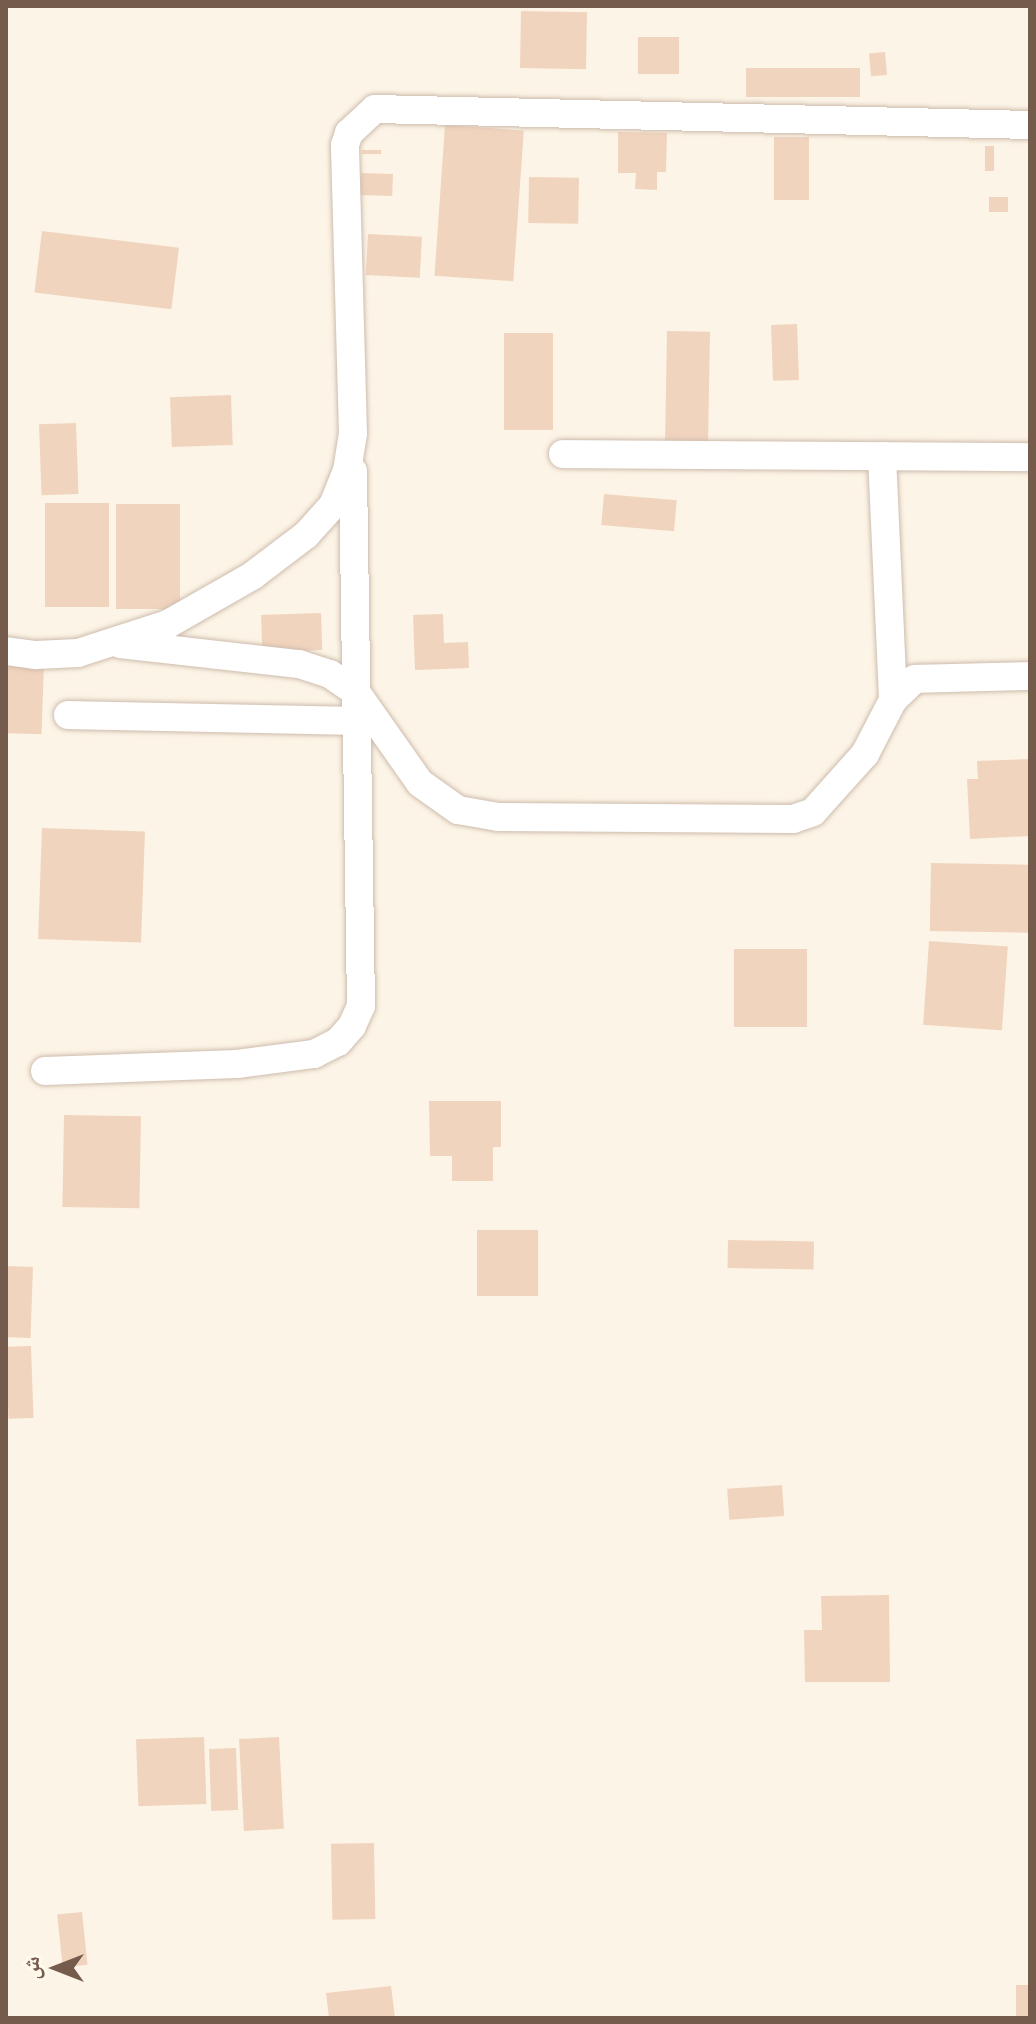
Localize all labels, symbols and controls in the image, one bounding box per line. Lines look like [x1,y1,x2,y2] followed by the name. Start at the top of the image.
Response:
[16,1928,96,2008] north arrow
[18,1956,45,1980] text: ش

